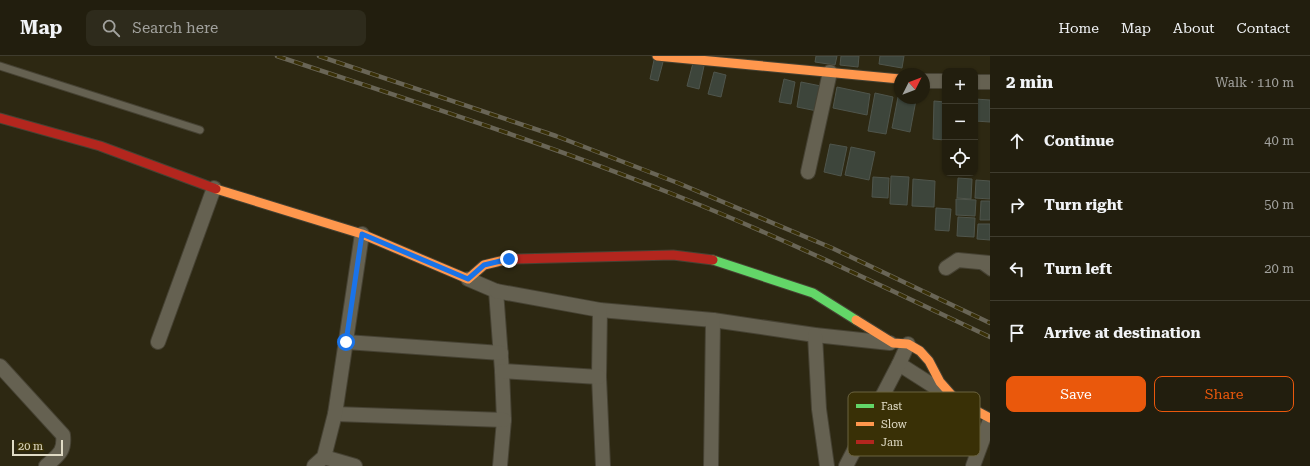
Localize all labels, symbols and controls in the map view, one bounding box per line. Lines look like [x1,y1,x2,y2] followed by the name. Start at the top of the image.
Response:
[86,10,366,46] search box
[20,16,62,39] text: Map
[100,17,122,39] icon: search
[132,19,218,37] text: Search here
[1058,20,1099,36] text: Home
[1121,20,1151,36] text: Map
[1173,20,1215,36] text: About
[1237,20,1290,36] text: Contact
[894,68,930,104] north arrow
[942,68,978,176] map controls
[942,68,978,104] button: +
[1006,72,1053,92] text: 2 min
[1215,75,1294,90] text: Walk · 110 m
[942,104,978,140] button: −
[1006,130,1028,152] icon: ahead
[1044,132,1114,150] text: Continue
[1264,133,1294,148] text: 40 m
[942,140,978,176] button: locate
[1006,194,1028,216] icon: right
[1044,196,1123,214] text: Turn right
[1264,197,1294,212] text: 50 m
[500,250,518,268] route end
[1006,258,1028,280] icon: left
[1044,260,1112,278] text: Turn left
[1264,261,1294,276] text: 20 m
[1006,322,1028,344] icon: arrive
[1044,324,1200,342] text: Arrive at destination
[337,333,355,351] route start
[1006,376,1146,412] button: Save
[1154,376,1294,412] button: Share
[848,392,980,456] legend
[881,400,902,413] text: Fast
[881,418,908,431] text: Slow
[881,436,903,449] text: Jam
[12,438,63,457] scale bar
[18,440,43,453] text: 20 m

